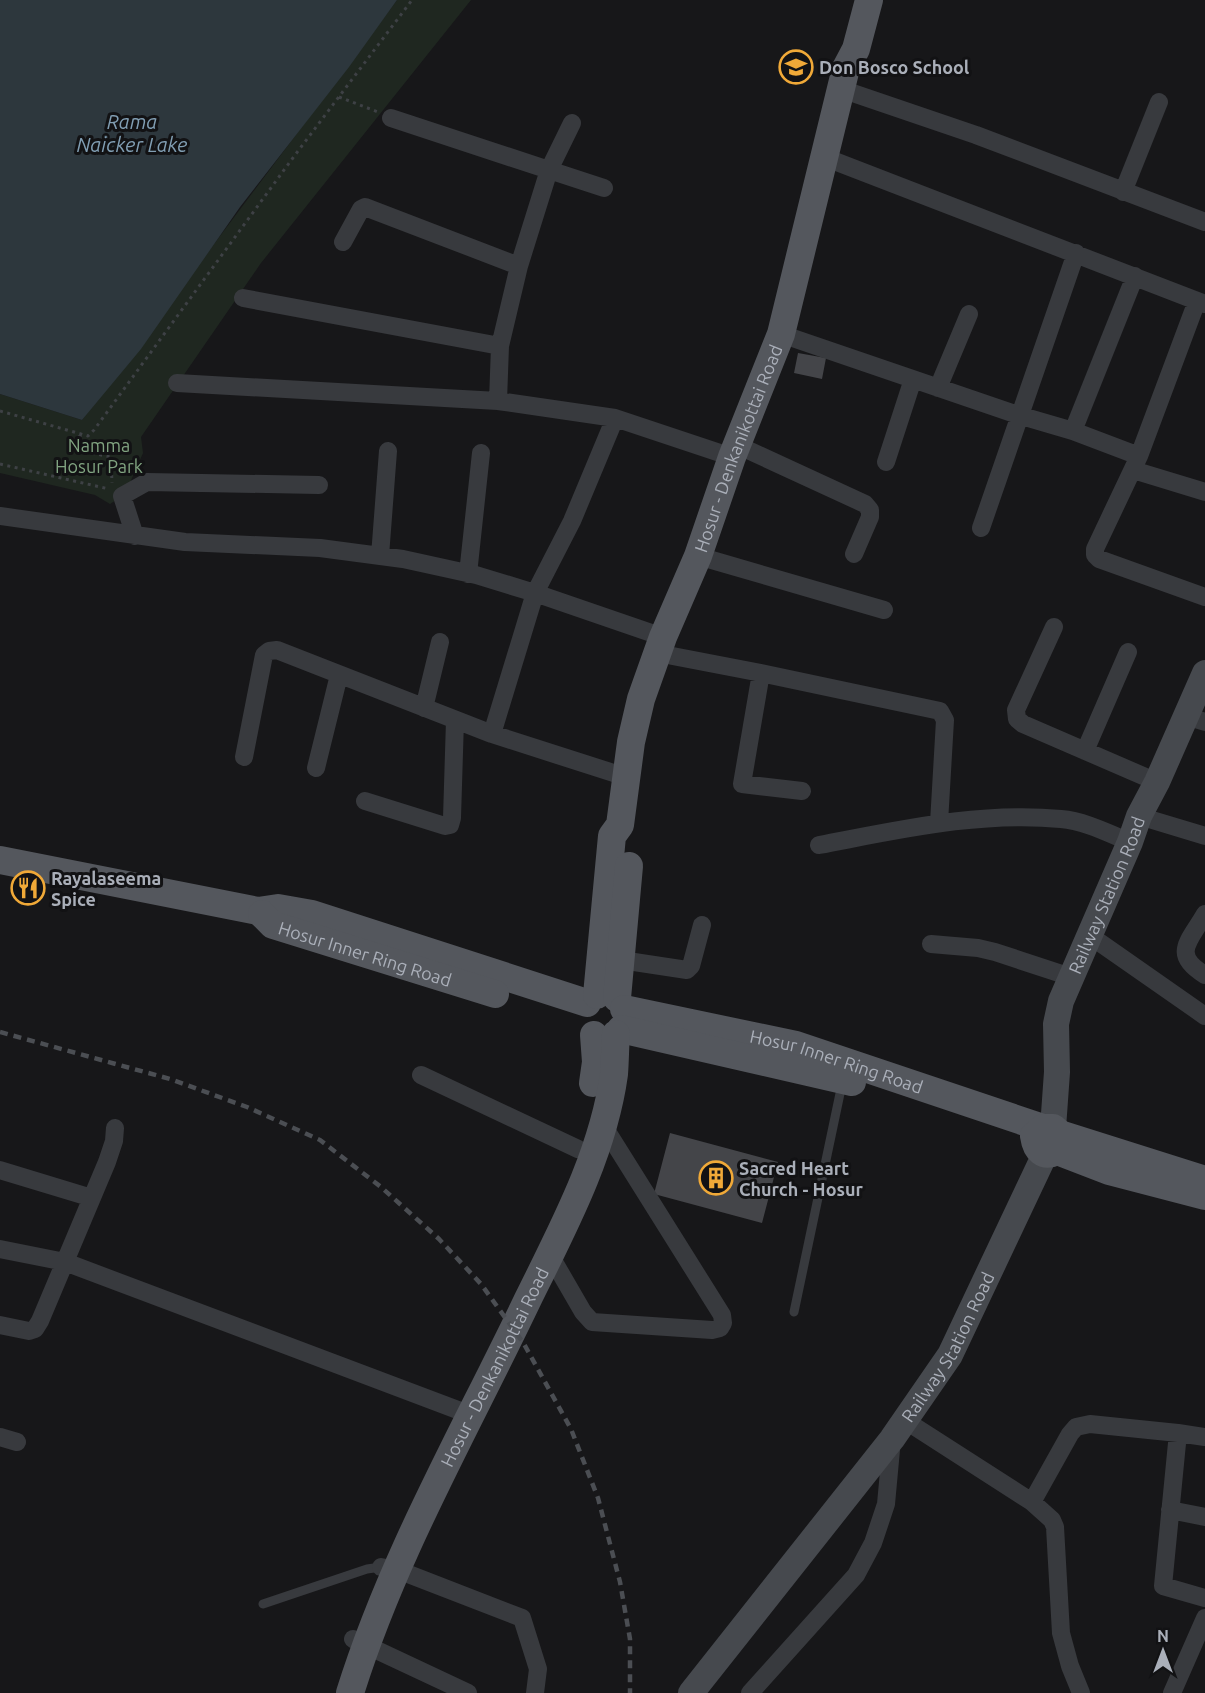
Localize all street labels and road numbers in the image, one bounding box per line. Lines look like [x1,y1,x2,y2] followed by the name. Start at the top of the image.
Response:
[690,342,786,555] street label: Hosur - Denkanikottai Road
[1064,814,1148,977] street label: Railway Station Road
[276,917,454,990] street label: Hosur Inner Ring Road
[748,1026,926,1097] street label: Hosur Inner Ring Road
[436,1264,552,1470] street label: Hosur - Denkanikottai Road
[897,1269,998,1425] street label: Railway Station Road

